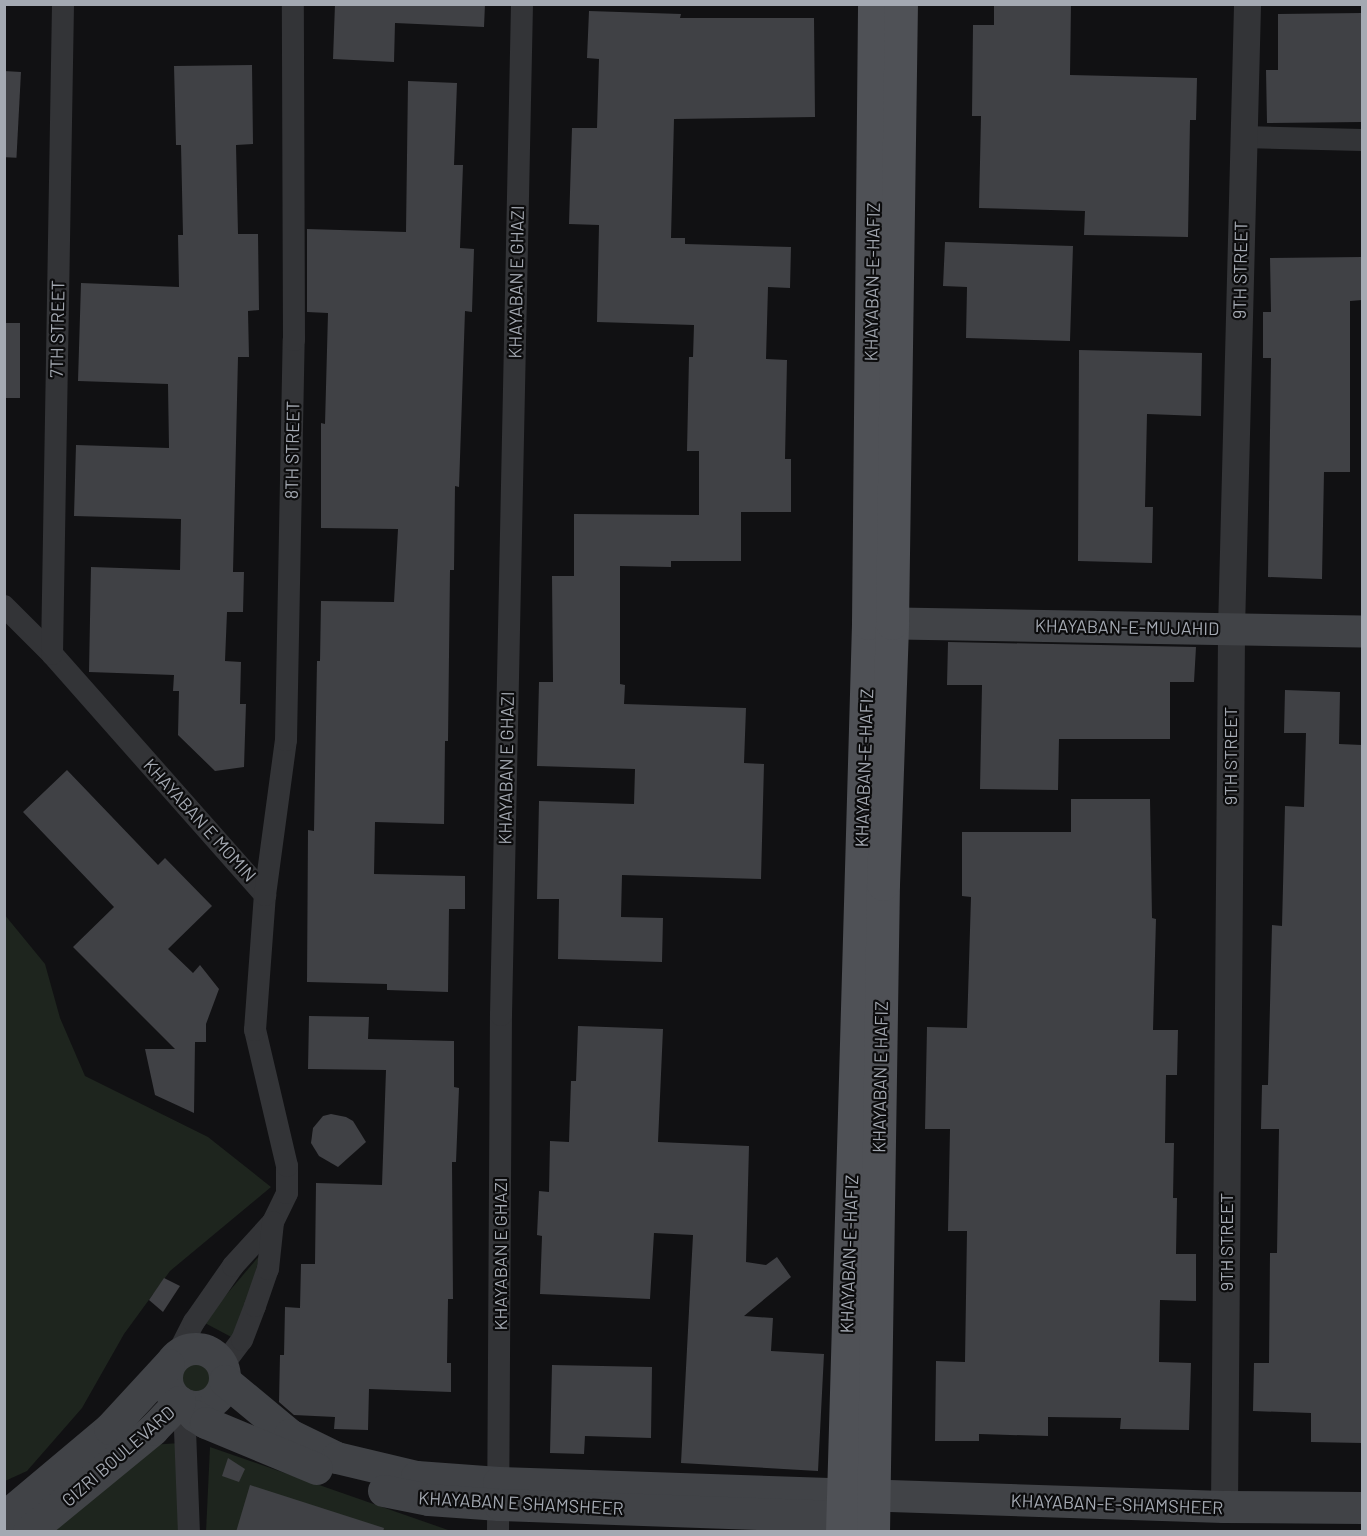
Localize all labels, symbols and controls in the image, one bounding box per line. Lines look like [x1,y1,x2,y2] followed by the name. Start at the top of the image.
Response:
[860,202,884,362] street label: KHAYABAN-E-HAFIZ
[504,205,528,359] street label: KHAYABAN E GHAZI
[1228,221,1252,319] street label: 9TH STREET
[45,280,69,378] street label: 7TH STREET
[280,401,304,499] street label: 8TH STREET
[1035,615,1219,639] street label: KHAYABAN-E-MUJAHID
[850,688,878,848] street label: KHAYABAN-E-HAFIZ
[494,691,518,845] street label: KHAYABAN E GHAZI
[1219,707,1241,805] street label: 9TH STREET
[139,754,261,886] street label: KHAYABAN E MOMIN
[868,1001,892,1153] street label: KHAYABAN E HAFIZ
[835,1174,863,1334] street label: KHAYABAN-E-HAFIZ
[489,1177,511,1331] street label: KHAYABAN E GHAZI
[1215,1193,1237,1291] street label: 9TH STREET
[57,1401,179,1511] street label: GIZRI BOULEVARD
[418,1487,624,1519] street label: KHAYABAN E SHAMSHEER
[1010,1489,1224,1519] street label: KHAYABAN-E-SHAMSHEER

